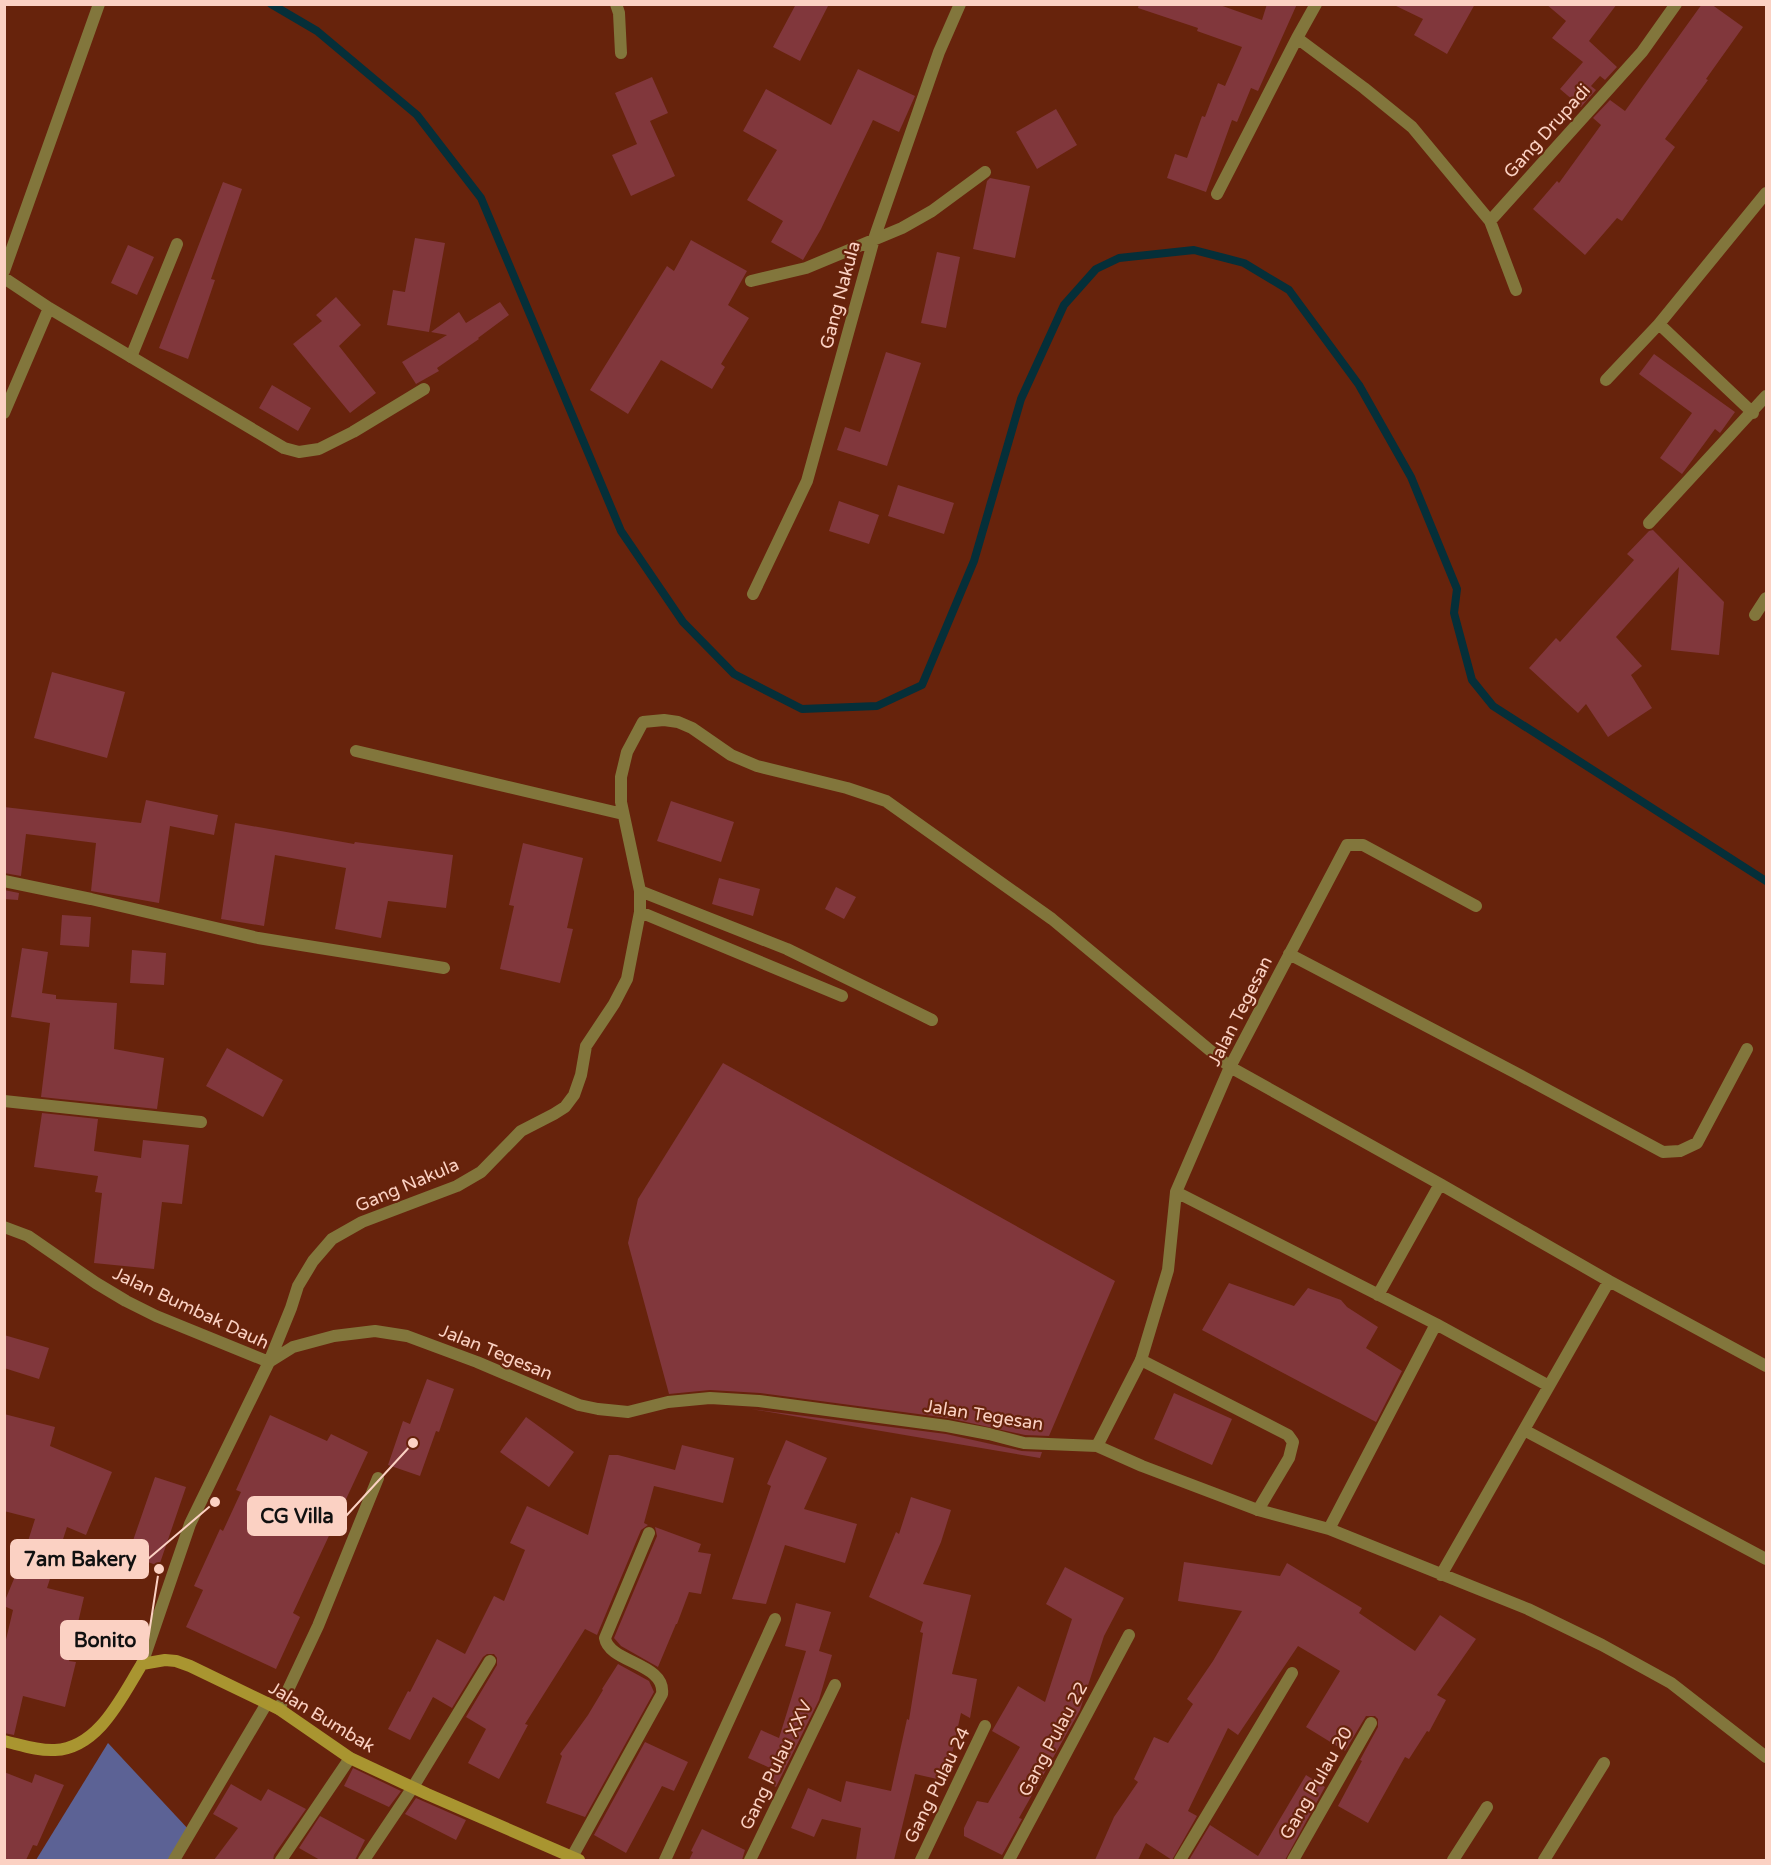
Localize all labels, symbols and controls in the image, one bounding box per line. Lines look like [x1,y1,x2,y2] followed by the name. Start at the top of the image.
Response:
[1499,79,1595,183] street label: Gang Drupadi
[815,239,865,351] street label: Gang Nakula
[1203,953,1277,1069] street label: Jalan Tegesan
[352,1153,462,1217] street label: Gang Nakula
[109,1262,273,1354] street label: Jalan Bumbak Dauh
[436,1319,556,1385] street label: Jalan Tegesan
[923,1395,1045,1435] street label: Jalan Tegesan
[248,1497,346,1535] callout: CG Villa
[260,1505,334,1529] text: CG Villa
[11,1540,148,1578] callout: 7am Bakery
[24,1548,137,1572] text: 7am Bakery
[61,1621,148,1659] callout: Bonito
[74,1629,136,1653] text: Bonito
[265,1677,379,1757] street label: Jalan Bumbak
[1014,1678,1092,1800] street label: Gang Pulau 22
[735,1696,817,1833] street label: Gang Pulau XXV
[899,1723,975,1847] street label: Gang Pulau 24
[1275,1723,1357,1843] street label: Gang Pulau 20

